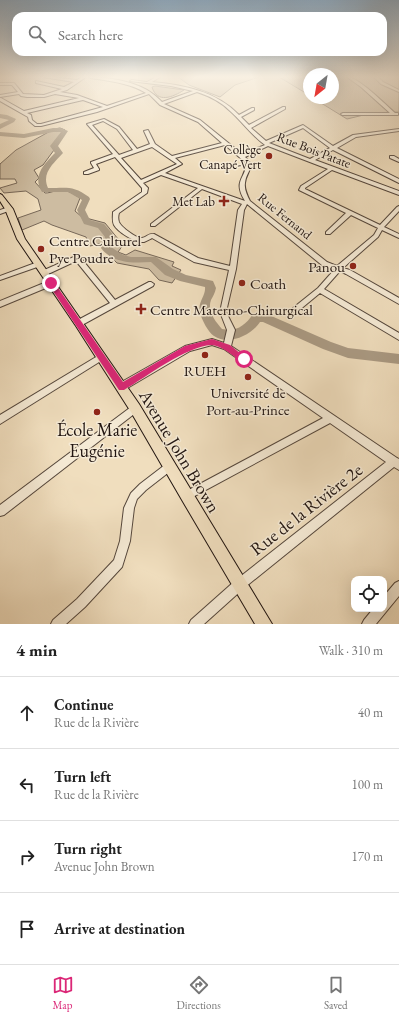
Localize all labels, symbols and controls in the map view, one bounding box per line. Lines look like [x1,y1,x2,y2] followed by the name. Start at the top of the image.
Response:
[12,12,387,56] search box
[26,23,48,45] icon: search
[58,25,123,44] text: Search here
[303,68,339,104] north arrow
[275,128,353,172] street label: Rue Bois Patate
[199,141,261,173] place label: Collège Canapé-Vert
[264,151,274,161] marker: Collège Canapé-Vert
[254,189,316,243] street label: Rue Fernand
[172,193,215,210] place label: Met Lab
[218,195,230,207] marker: Met Lab
[49,231,142,267] place label: Centre Culturel Pye Poudre
[36,244,46,254] marker: Centre Culturel Pye Poudre
[308,257,345,276] place label: Panou
[348,261,358,271] marker: Panou
[42,274,60,292] route end
[250,274,286,293] place label: Coath
[237,278,247,288] marker: Coath
[150,300,313,319] place label: Centre Materno-Chirurgical
[135,303,147,315] marker: Centre Materno-Chirurgical
[200,350,210,360] marker: RUEH
[235,350,253,368] route start
[184,361,226,380] place label: RUEH
[243,372,253,382] marker: Université de Port-au-Prince
[206,383,290,419] place label: Université de Port-au-Prince
[134,384,226,517] street label: Avenue John Brown
[92,407,102,417] marker: École Marie Eugénie
[57,418,137,462] place label: École Marie Eugénie
[245,458,367,560] street label: Rue de la Rivière 2e
[351,576,387,612] map controls
[351,576,387,612] button: locate
[16,639,57,661] text: 4 min
[319,642,383,659] text: Walk · 310 m
[54,695,114,714] text: Continue
[16,702,38,724] icon: ahead
[358,704,383,721] text: 40 m
[54,714,139,731] text: Rue de la Rivière
[54,767,111,786] text: Turn left
[16,774,38,796] icon: left
[352,776,383,793] text: 100 m
[54,786,139,803] text: Rue de la Rivière
[54,839,122,858] text: Turn right
[16,846,38,868] icon: right
[352,848,383,865] text: 170 m
[54,858,155,875] text: Avenue John Brown
[16,918,38,940] icon: arrive
[54,919,185,938] text: Arrive at destination
[52,974,74,1012] tab: Map
[177,974,221,1012] tab: Directions
[324,974,347,1012] tab: Saved

